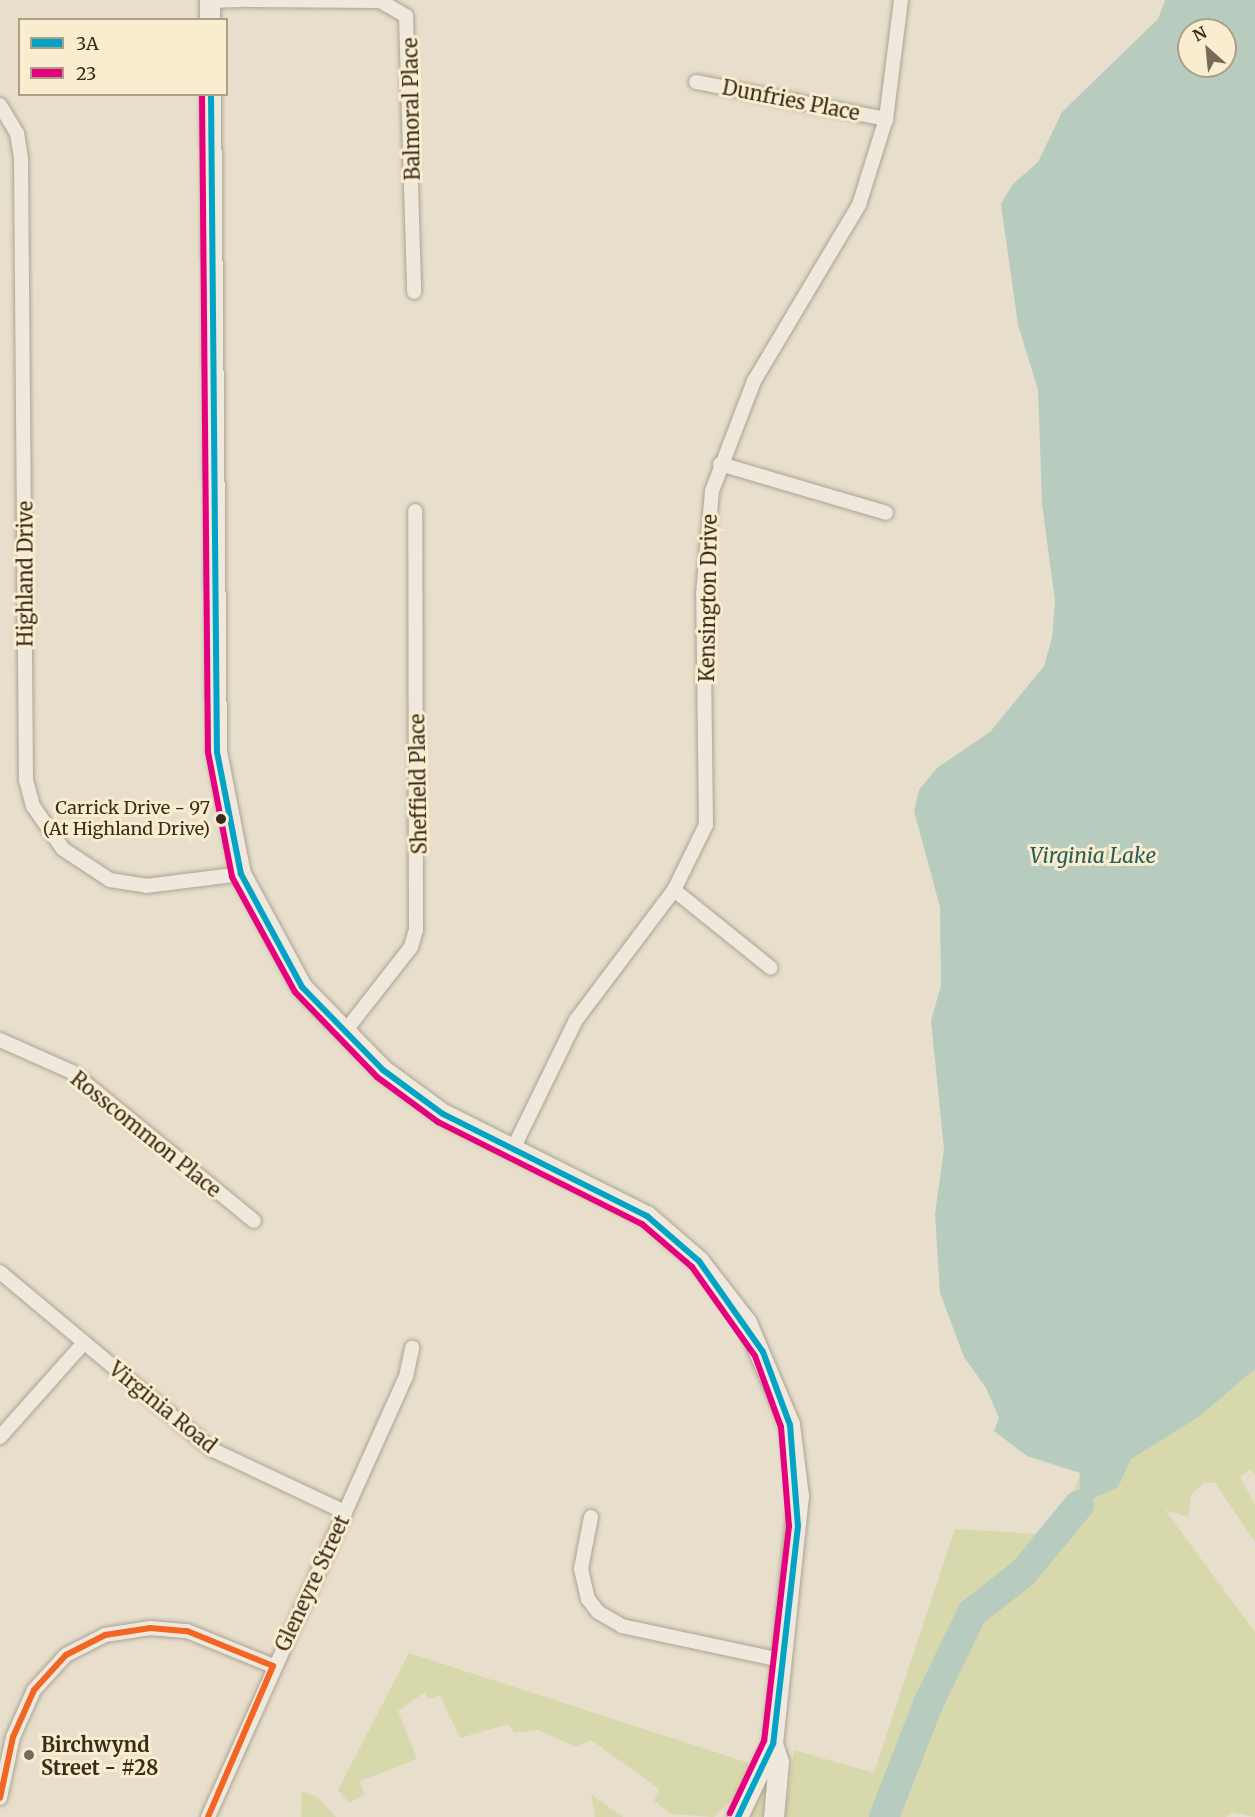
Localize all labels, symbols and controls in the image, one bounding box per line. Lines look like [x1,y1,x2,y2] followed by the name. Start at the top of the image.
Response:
[18,18,228,96] legend
[1177,18,1237,78] north arrow
[1190,22,1210,46] text: N
[76,32,99,55] text: 3A
[398,37,424,181] street label: Balmoral Place
[76,62,96,85] text: 23
[720,75,862,125] street label: Dunfries Place
[13,501,37,647] street label: Highland Drive
[695,514,721,682] street label: Kensington Drive
[405,713,431,855] street label: Sheffield Place
[43,798,210,840] place label: Carrick Drive - 97 (At Highland Drive)
[215,813,227,825] marker: Carrick Drive - 97 (At Highland Drive)
[1030,843,1156,869] water label: Virginia Lake
[66,1066,226,1202] street label: Rosscommon Place
[105,1357,221,1457] street label: Virginia Road
[270,1511,354,1655] street label: Gleneyre Street
[41,1732,158,1779] place label: Birchwynd Street - #28
[22,1748,36,1762] marker: Birchwynd Street - #28

